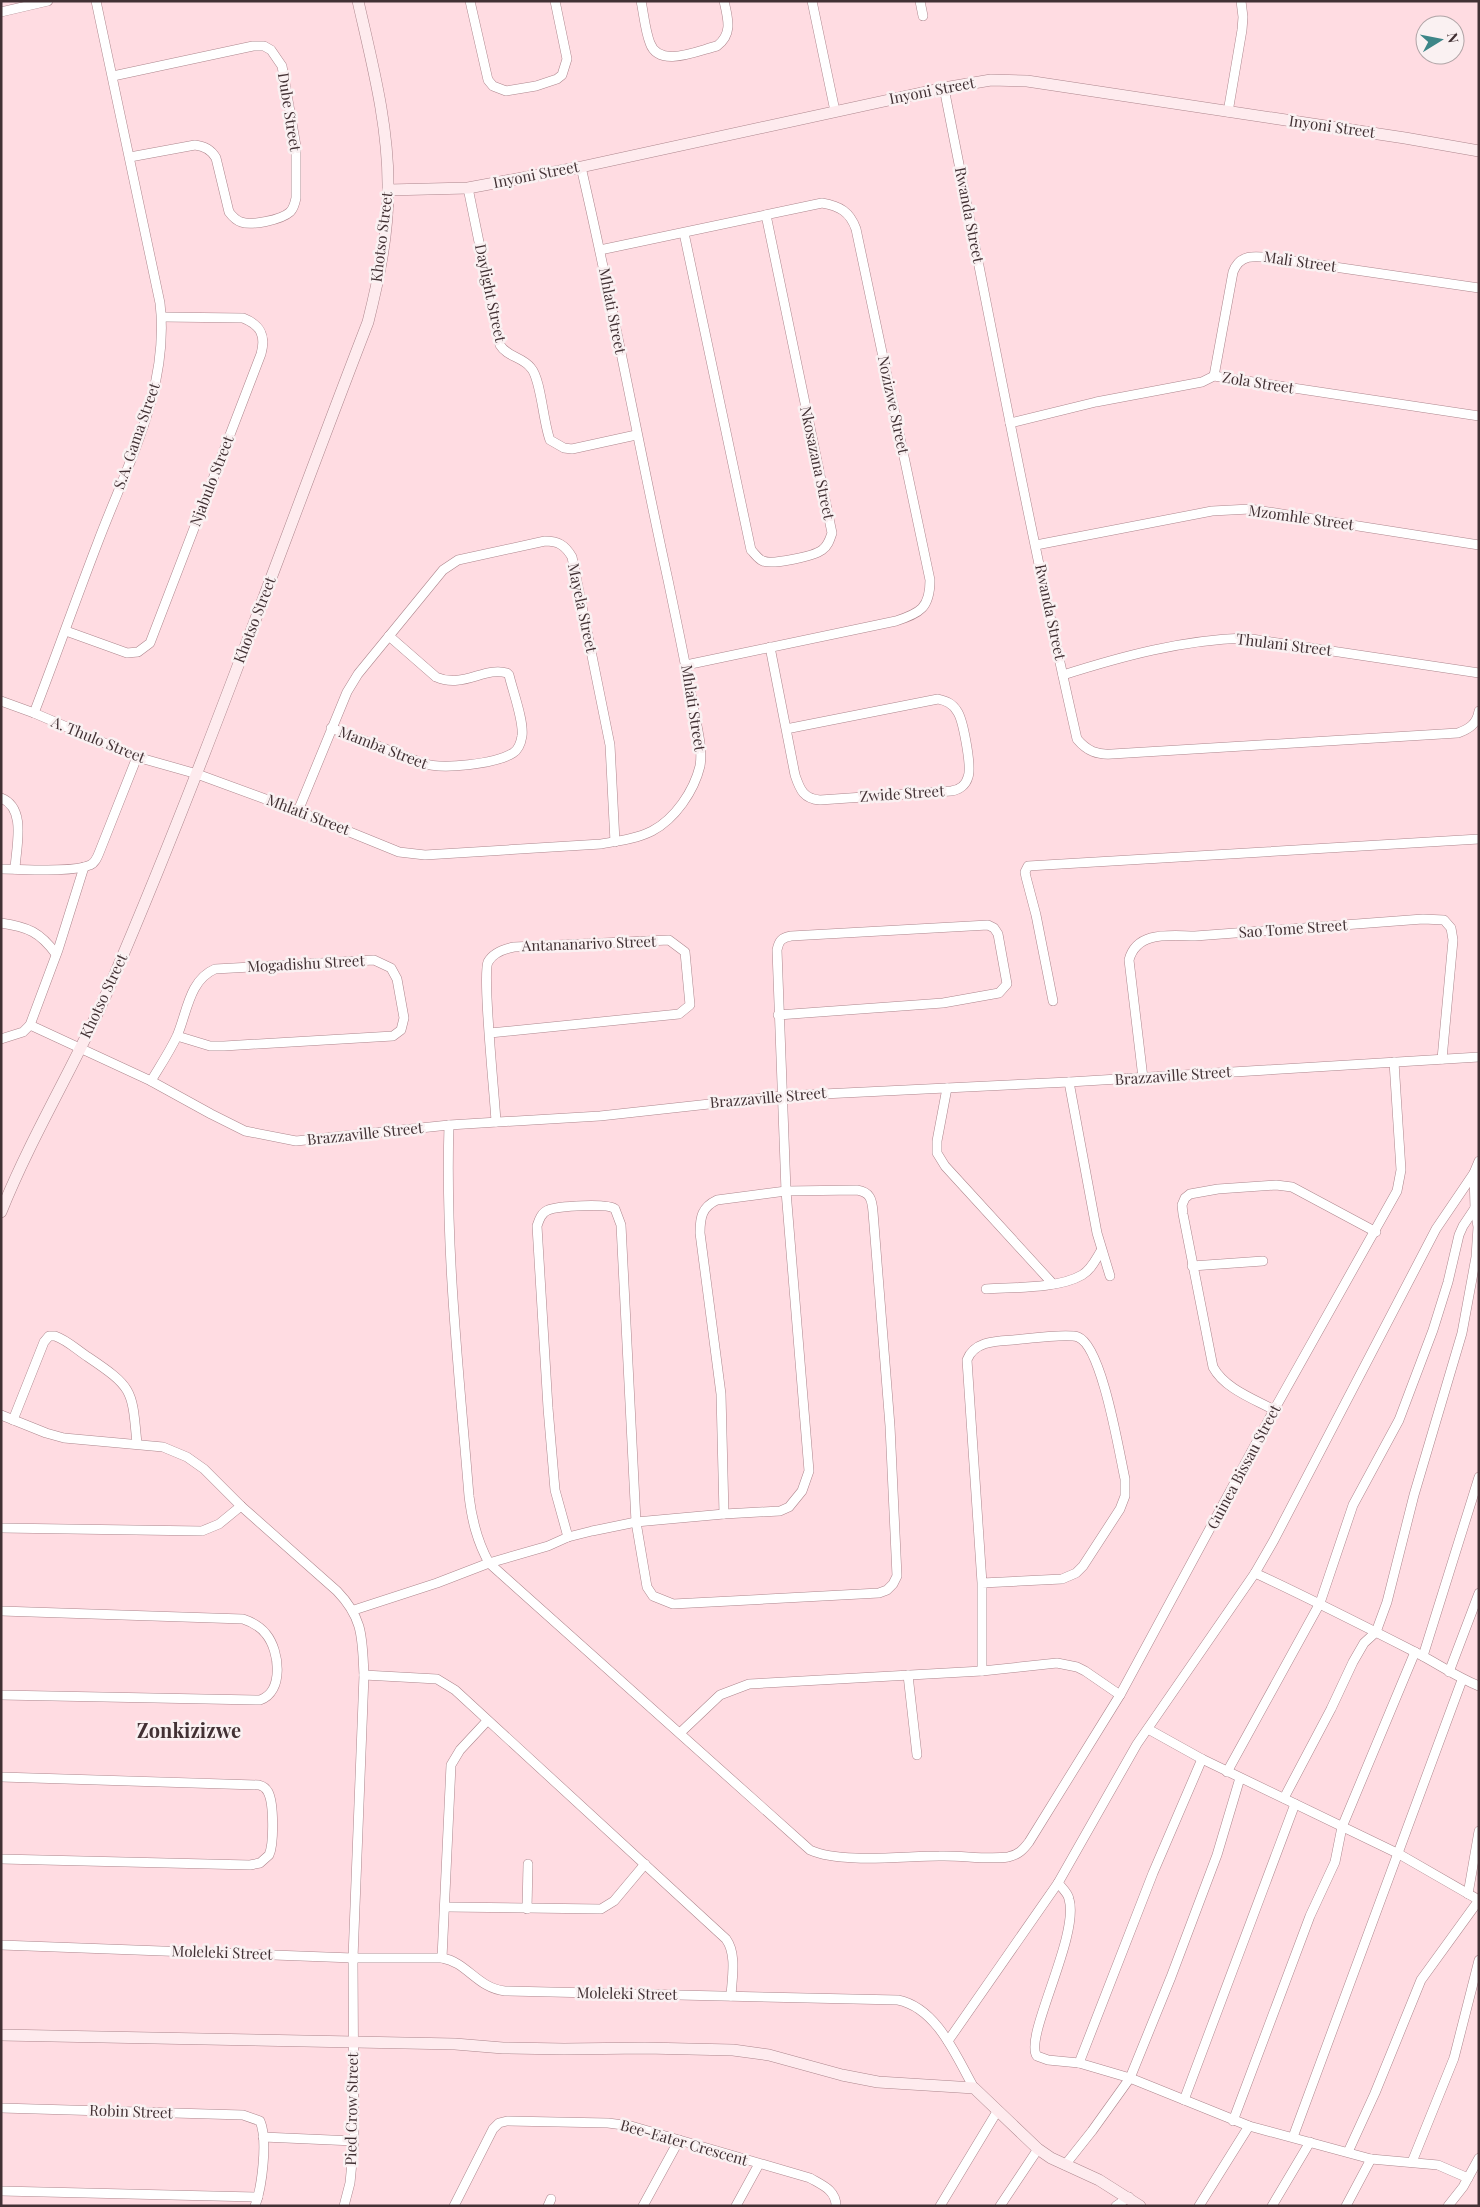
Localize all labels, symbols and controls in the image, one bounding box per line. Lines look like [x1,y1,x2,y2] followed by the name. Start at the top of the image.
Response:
[1415,15,1465,65] north arrow
[1443,31,1464,44] text: N
[274,71,306,153] street label: Dube Street
[887,72,977,108] street label: Inyoni Street
[1288,110,1377,142] street label: Inyoni Street
[491,156,581,192] street label: Inyoni Street
[951,165,989,265] street label: Rwanda Street
[366,190,397,283] street label: Khotso Street
[471,242,511,344] street label: Daylight Street
[1263,246,1338,276] street label: Mali Street
[595,266,631,356] street label: Mhlati Street
[874,354,914,457] street label: Nozizwe Street
[1221,366,1296,398] street label: Zola Street
[108,379,164,492] street label: S.A. Gama Street
[796,404,840,522] street label: Nkosazana Street
[185,432,238,529] street label: Njabulo Street
[1247,500,1356,534] street label: Mzomhle Street
[564,561,602,655] street label: Mayela Street
[1031,562,1071,662] street label: Rwanda Street
[228,573,280,666] street label: Khotso Street
[1235,628,1334,660] street label: Thulani Street
[677,663,711,753] street label: Mhlati Street
[47,711,149,767] street label: A. Thulo Street
[336,721,431,773] street label: Mamba Street
[859,780,946,806] street label: Zwide Street
[264,789,353,839] street label: Mhlati Street
[1238,914,1349,942] street label: Sao Tome Street
[520,931,657,955] street label: Antananarivo Street
[75,949,132,1041] street label: Khotso Street
[247,950,366,976] street label: Mogadishu Street
[1114,1061,1233,1089] street label: Brazzaville Street
[709,1082,828,1112] street label: Brazzaville Street
[306,1117,425,1149] street label: Brazzaville Street
[1202,1400,1285,1532] street label: Guinea Bissau Street
[137,1716,241,1743] district label: Zonkizizwe
[171,1940,274,1964] street label: Moleleki Street
[576,1982,678,2004] street label: Moleleki Street
[340,2052,362,2166] street label: Pied Crow Street
[89,2100,174,2122] street label: Robin Street
[618,2114,751,2170] street label: Bee-Eater Crescent

